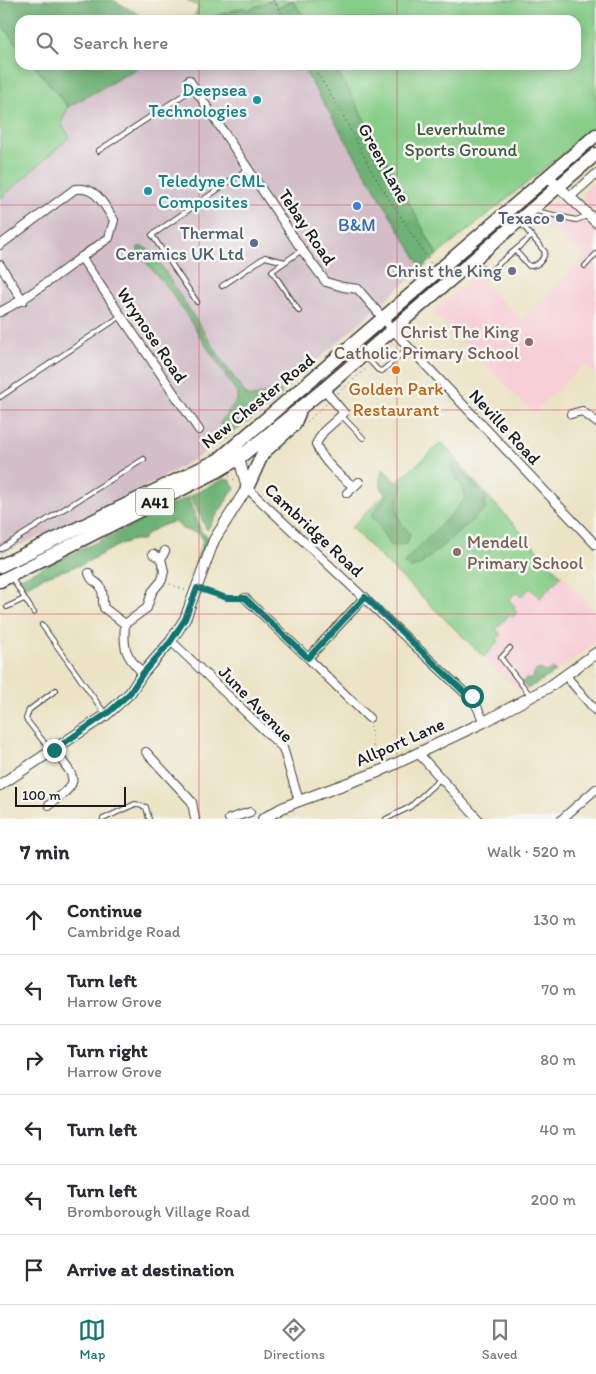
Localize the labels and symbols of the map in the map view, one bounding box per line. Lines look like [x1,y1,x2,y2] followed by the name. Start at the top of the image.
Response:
[148,79,248,122] place label: Deepsea Technologies
[251,94,263,106] marker: Deepsea Technologies
[405,118,517,161] park label: Leverhulme Sports Ground
[353,119,415,207] street label: Green Lane
[158,170,265,213] place label: Teledyne CML Composites
[142,185,154,197] marker: Teledyne CML Composites
[274,185,341,269] street label: Tebay Road
[351,200,363,212] marker: B&M
[498,207,550,229] place label: Texaco
[554,212,566,224] marker: Texaco
[338,214,376,236] place label: B&M
[115,222,244,265] place label: Thermal Ceramics UK Ltd
[248,237,260,249] marker: Thermal Ceramics UK Ltd
[386,260,503,282] place label: Christ the King
[506,265,518,277] marker: Christ the King
[112,283,192,387] street label: Wrynose Road
[334,321,520,364] place label: Christ The King Catholic Primary School
[523,336,535,348] marker: Christ The King Catholic Primary School
[197,348,319,453] street label: New Chester Road
[390,364,402,376] marker: Golden Park Restaurant
[348,378,444,421] place label: Golden Park Restaurant
[464,385,546,469] street label: Neville Road
[260,478,368,582] street label: Cambridge Road
[136,488,174,516] road number: A41
[467,531,583,574] place label: Mendell Primary School
[451,546,463,558] marker: Mendell Primary School
[214,661,298,747] street label: June Avenue
[461,685,484,708] route start
[352,713,448,771] street label: Allport Lane
[43,739,66,762] route end
[15,784,126,807] scale bar

